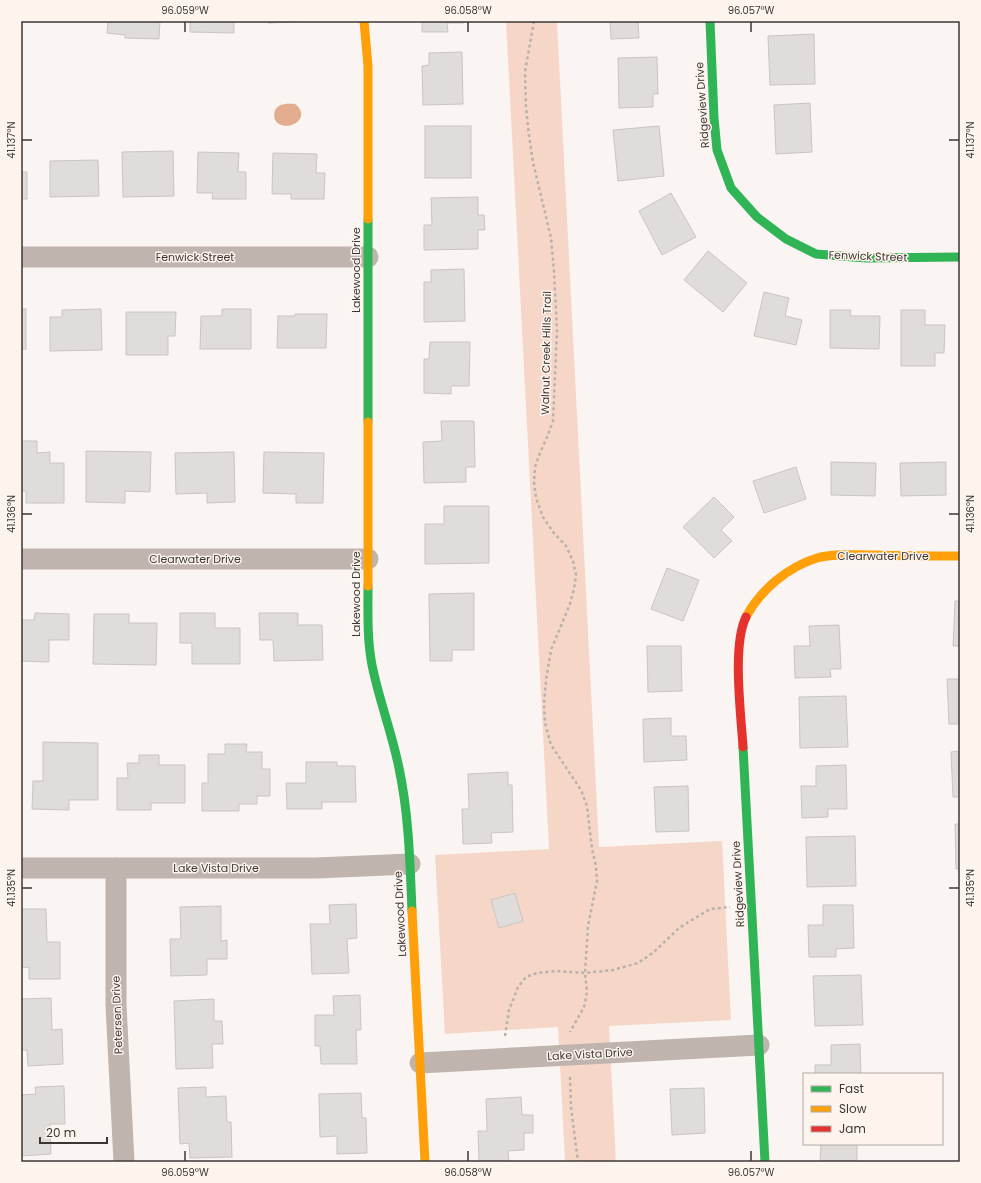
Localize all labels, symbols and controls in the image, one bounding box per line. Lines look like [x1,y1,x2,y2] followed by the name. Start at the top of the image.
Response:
[161,3,209,18] text: 96.059°W
[444,3,492,18] text: 96.058°W
[728,3,775,18] text: 96.057°W
[691,61,713,149] street label: Ridgeview Drive
[4,121,19,159] text: 41.137°N
[963,121,978,159] text: 41.137°N
[348,227,364,313] street label: Lakewood Drive
[828,247,908,265] street label: Fenwick Street
[156,249,234,265] street label: Fenwick Street
[537,291,555,415] street label: Walnut Creek Hills Trail
[4,495,19,533] text: 41.136°N
[963,495,978,533] text: 41.136°N
[837,548,929,564] street label: Clearwater Drive
[149,551,241,567] street label: Clearwater Drive
[348,551,364,637] street label: Lakewood Drive
[728,840,748,928] street label: Ridgeview Drive
[173,860,259,876] street label: Lake Vista Drive
[4,869,19,907] text: 41.135°N
[963,869,978,907] text: 41.135°N
[390,871,410,957] street label: Lakewood Drive
[108,975,126,1054] street label: Petersen Drive
[547,1044,633,1064] street label: Lake Vista Drive
[803,1073,943,1145] legend
[839,1080,864,1097] text: Fast
[839,1100,867,1117] text: Slow
[40,1119,107,1145] scale bar
[839,1120,866,1137] text: Jam
[46,1124,76,1141] text: 20 m
[161,1165,209,1180] text: 96.059°W
[444,1165,492,1180] text: 96.058°W
[728,1165,775,1180] text: 96.057°W

